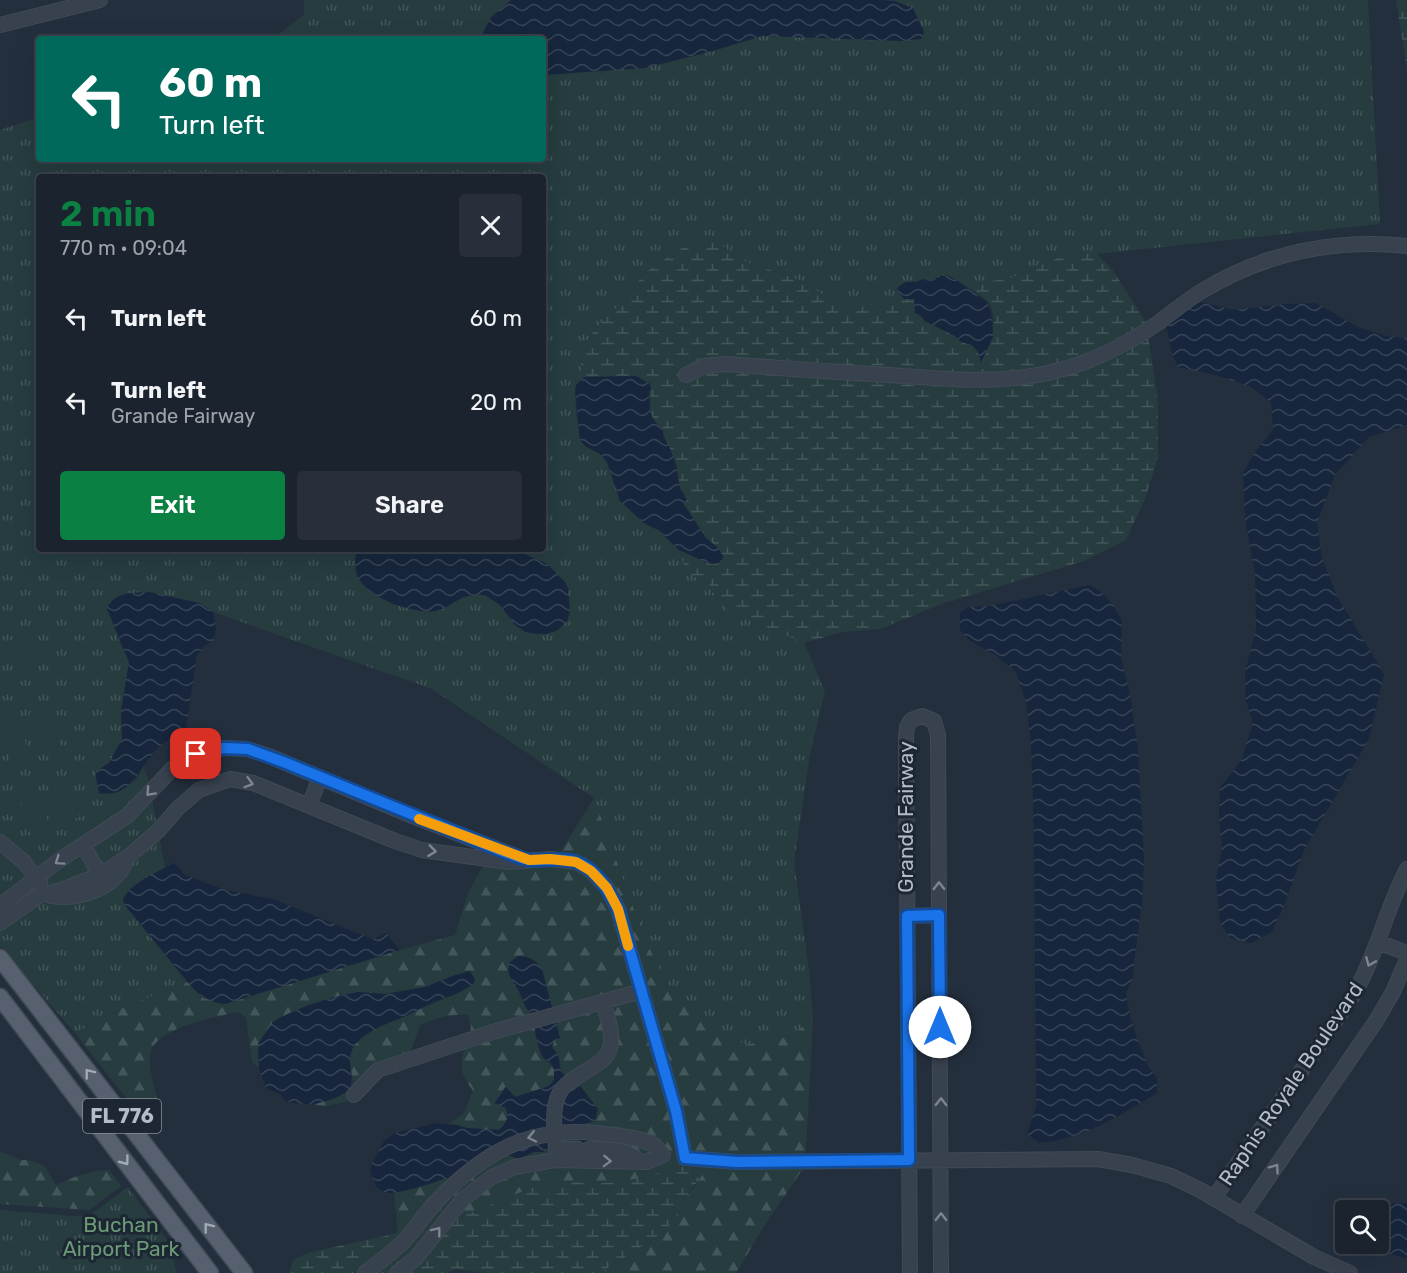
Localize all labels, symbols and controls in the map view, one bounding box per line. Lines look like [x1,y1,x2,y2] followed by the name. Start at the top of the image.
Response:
[159,58,262,108] text: 60 m
[60,60,138,138] icon: left
[159,109,264,141] text: Turn left
[60,192,156,235] text: 2 min
[459,194,522,257] button: close
[60,236,187,260] text: 770 m · 09:04
[60,302,93,335] icon: left
[111,305,206,332] text: Turn left
[470,305,522,332] text: 60 m
[111,377,206,404] text: Turn left
[60,386,93,419] icon: left
[470,389,522,416] text: 20 m
[111,404,255,428] text: Grande Fairway
[60,471,285,540] button: Exit
[297,471,522,540] button: Share
[170,728,221,779] pin
[179,737,212,770] icon: arrive
[893,741,918,893] street label: Grande Fairway
[244,776,254,788] one-way arrow
[146,785,157,796] one-way arrow
[427,844,437,856] one-way arrow
[55,854,66,865] one-way arrow
[933,881,945,890] one-way arrow
[1365,956,1377,967] one-way arrow
[1213,977,1368,1190] street label: Raphis Royale Boulevard
[908,995,972,1059] position arrow
[85,1068,96,1079] one-way arrow
[935,1097,947,1106] one-way arrow
[83,1099,161,1133] road number: FL 776
[528,1130,538,1143] one-way arrow
[118,1154,129,1165] one-way arrow
[602,1155,611,1168] one-way arrow
[1268,1163,1279,1174] one-way arrow
[1335,1200,1389,1254] map controls
[1335,1200,1389,1254] button: search
[63,1212,180,1261] park label: Buchan Airport Park
[935,1212,947,1221] one-way arrow
[204,1223,215,1234] one-way arrow
[430,1227,441,1238] one-way arrow

